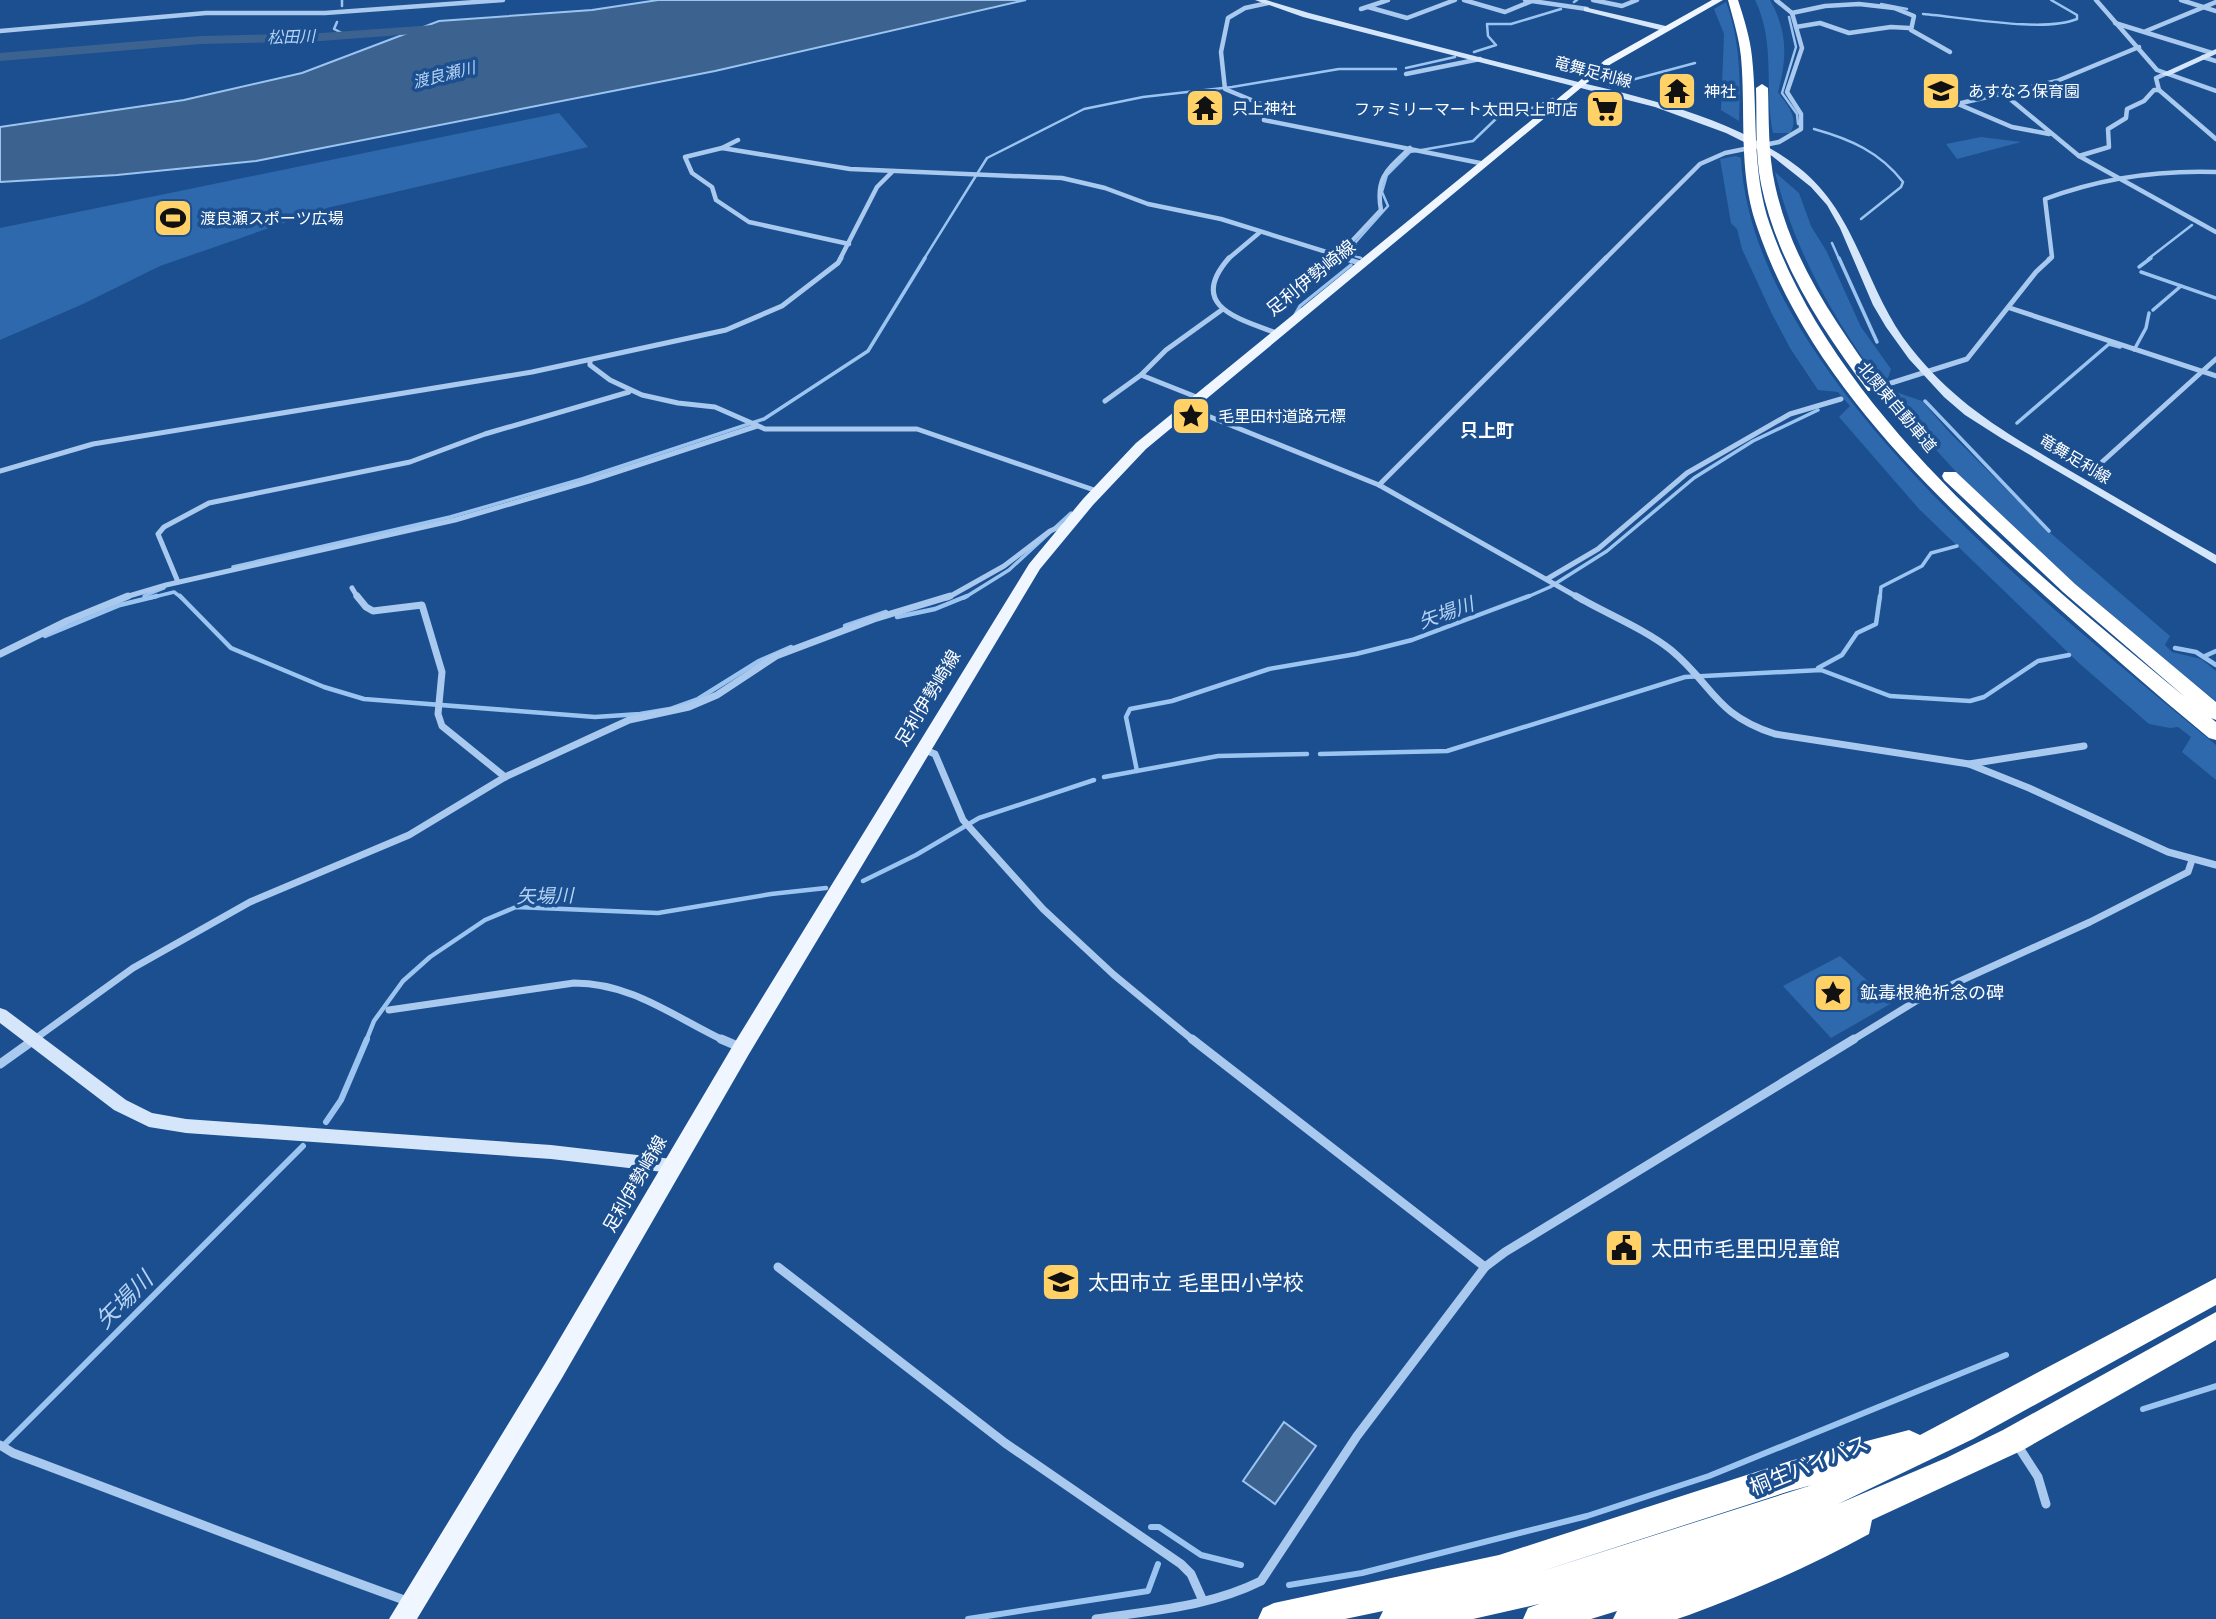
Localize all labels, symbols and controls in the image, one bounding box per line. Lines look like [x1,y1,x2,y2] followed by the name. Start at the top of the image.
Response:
[267,28,317,46] water label: 松田川
[1552,53,1634,91] street label: 竜舞足利線
[411,59,479,91] water label: 渡良瀬川
[1656,70,1698,112] temple icon: 神社
[1920,70,1962,112] school or university icon: あすなろ保育園
[1704,83,1736,100] place label: 神社
[1968,83,2080,100] place label: あすなろ保育園
[1184,87,1226,129] temple icon: 只上神社
[1584,88,1626,130] supermarket icon: ファミリーマート太田只上町店
[1232,100,1296,117] place label: 只上神社
[1354,101,1578,118] place label: ファミリーマート太田只上町店
[152,197,194,239] sports icon: 渡良瀬スポーツ広場
[200,210,344,227] place label: 渡良瀬スポーツ広場
[1263,236,1359,320] street label: 足利伊勢崎線
[1854,359,1940,455] street label: 北関東自動車道
[1170,395,1212,437] place icon: 毛里田村道路元標
[1218,408,1346,425] place label: 毛里田村道路元標
[1460,421,1514,441] district label: 只上町
[2036,431,2114,487] street label: 竜舞足利線
[1416,593,1478,633] water label: 矢場川
[892,647,964,749] street label: 足利伊勢崎線
[516,885,576,907] water label: 矢場川
[1812,972,1854,1014] place icon: 鉱毒根絶祈念の碑
[1860,983,2004,1003] place label: 鉱毒根絶祈念の碑
[599,1132,671,1236] street label: 足利伊勢崎線
[1603,1227,1645,1269] public building icon: 太田市毛里田児童館
[1651,1237,1840,1260] place label: 太田市毛里田児童館
[1040,1261,1082,1303] school or university icon: 太田市立 毛里田小学校
[90,1264,160,1334] water label: 矢場川
[1088,1271,1304,1294] place label: 太田市立 毛里田小学校
[1746,1431,1872,1499] street label: 桐生バイパス

